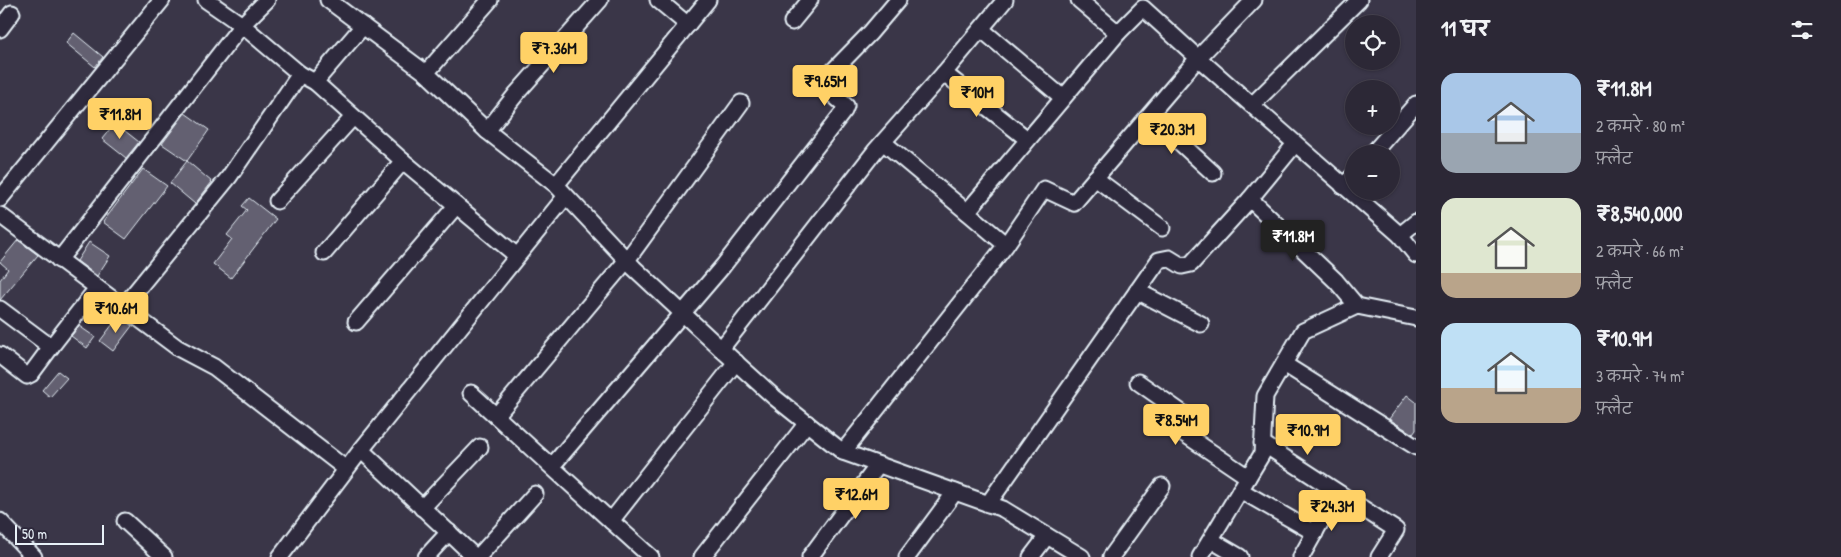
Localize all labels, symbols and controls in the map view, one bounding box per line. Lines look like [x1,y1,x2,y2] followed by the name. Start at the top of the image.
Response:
[1441,14,1489,43] text: 11 घर
[1345,15,1400,200] map controls
[1345,15,1400,70] button: locate
[1788,16,1816,44] icon: filters
[513,32,595,74] pin: ₹7.36M
[531,37,577,59] text: ₹7.36M
[784,64,866,107] pin: ₹9.65M
[804,70,846,92] text: ₹9.65M
[1596,74,1652,103] text: ₹11.8M
[947,76,1007,118] pin: ₹10M
[1345,80,1400,135] button: +
[960,81,994,103] text: ₹10M
[1481,93,1541,153] icon: home
[79,98,161,140] pin: ₹11.8M
[99,103,141,125] text: ₹11.8M
[1131,112,1213,155] pin: ₹20.3M
[1596,115,1685,137] text: 2 कमरे · 80 m²
[1149,118,1195,140] text: ₹20.3M
[1345,145,1400,200] button: −
[1596,147,1632,169] text: फ़्लैट
[1596,199,1682,228] text: ₹8,540,000
[1481,218,1541,278] icon: home
[1252,220,1334,262] pin: ₹11.8M
[1272,225,1314,247] text: ₹11.8M
[1596,240,1684,262] text: 2 कमरे · 66 m²
[1596,272,1632,294] text: फ़्लैट
[75,292,157,334] pin: ₹10.6M
[94,297,138,319] text: ₹10.6M
[1596,324,1652,353] text: ₹10.9M
[1481,343,1541,403] icon: home
[1596,365,1684,387] text: 3 कमरे · 74 m²
[1596,397,1632,419] text: फ़्लैट
[1135,404,1217,446] pin: ₹8.54M
[1154,409,1198,431] text: ₹8.54M
[1267,414,1349,456] pin: ₹10.9M
[1287,419,1329,441] text: ₹10.9M
[815,478,897,520] pin: ₹12.6M
[834,483,878,505] text: ₹12.6M
[1291,490,1373,532] pin: ₹24.3M
[1310,495,1354,517] text: ₹24.3M
[15,522,104,545] scale bar
[22,524,47,543] text: 50 m

